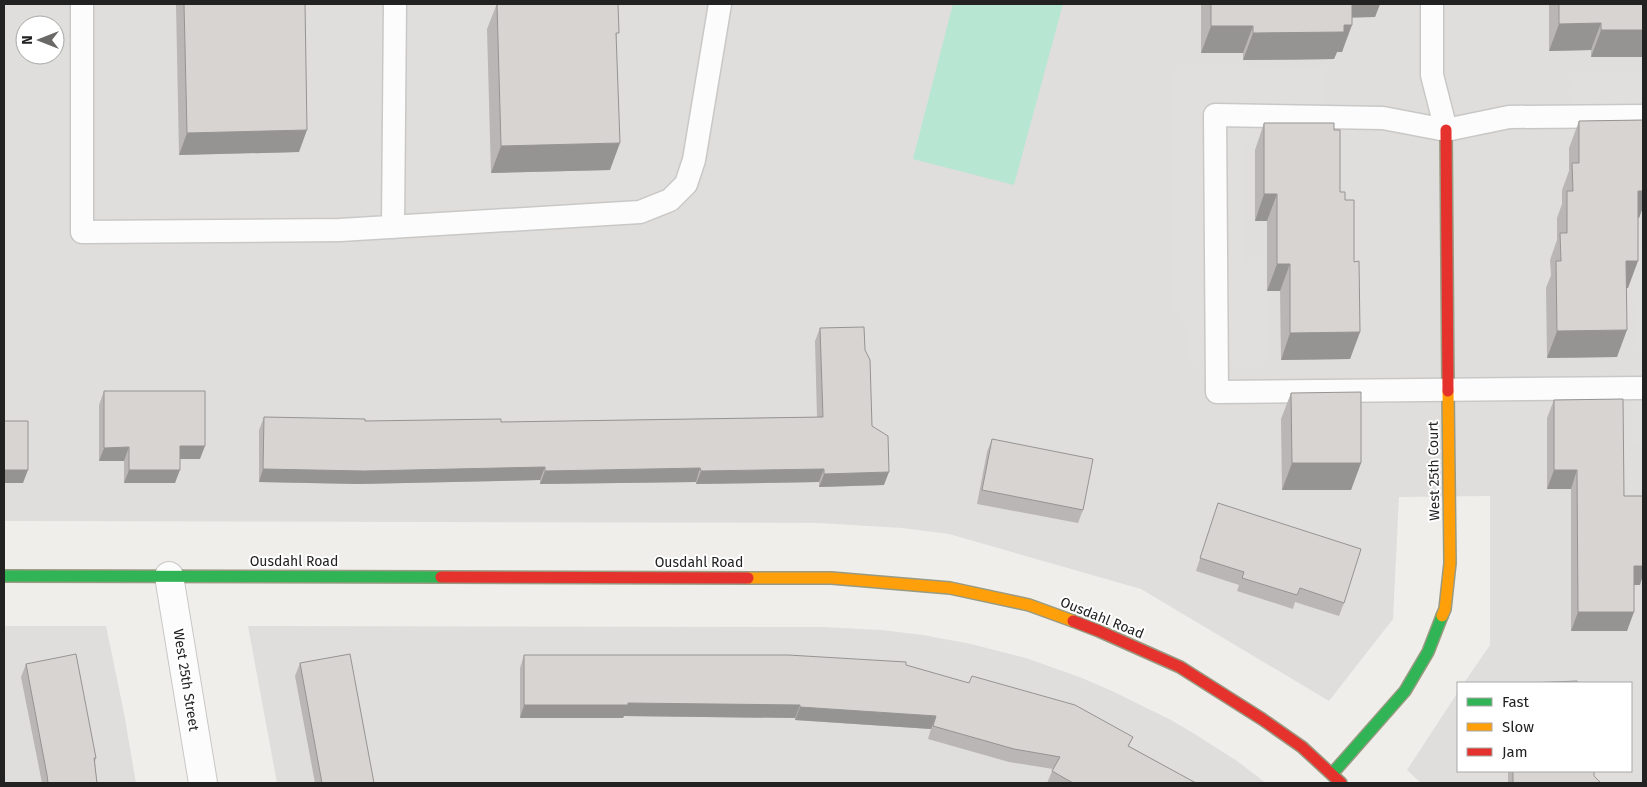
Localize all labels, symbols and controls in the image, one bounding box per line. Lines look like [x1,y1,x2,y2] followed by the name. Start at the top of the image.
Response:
[15,15,65,65] north arrow
[19,35,36,45] text: N
[1425,420,1443,521] street label: West 25th Court
[250,553,338,570] street label: Ousdahl Road
[655,554,743,571] street label: Ousdahl Road
[1058,594,1146,642] street label: Ousdahl Road
[170,628,203,733] street label: West 25th Street
[1457,682,1632,772] legend
[1502,693,1529,711] text: Fast
[1502,718,1534,736] text: Slow
[1502,743,1528,761] text: Jam

